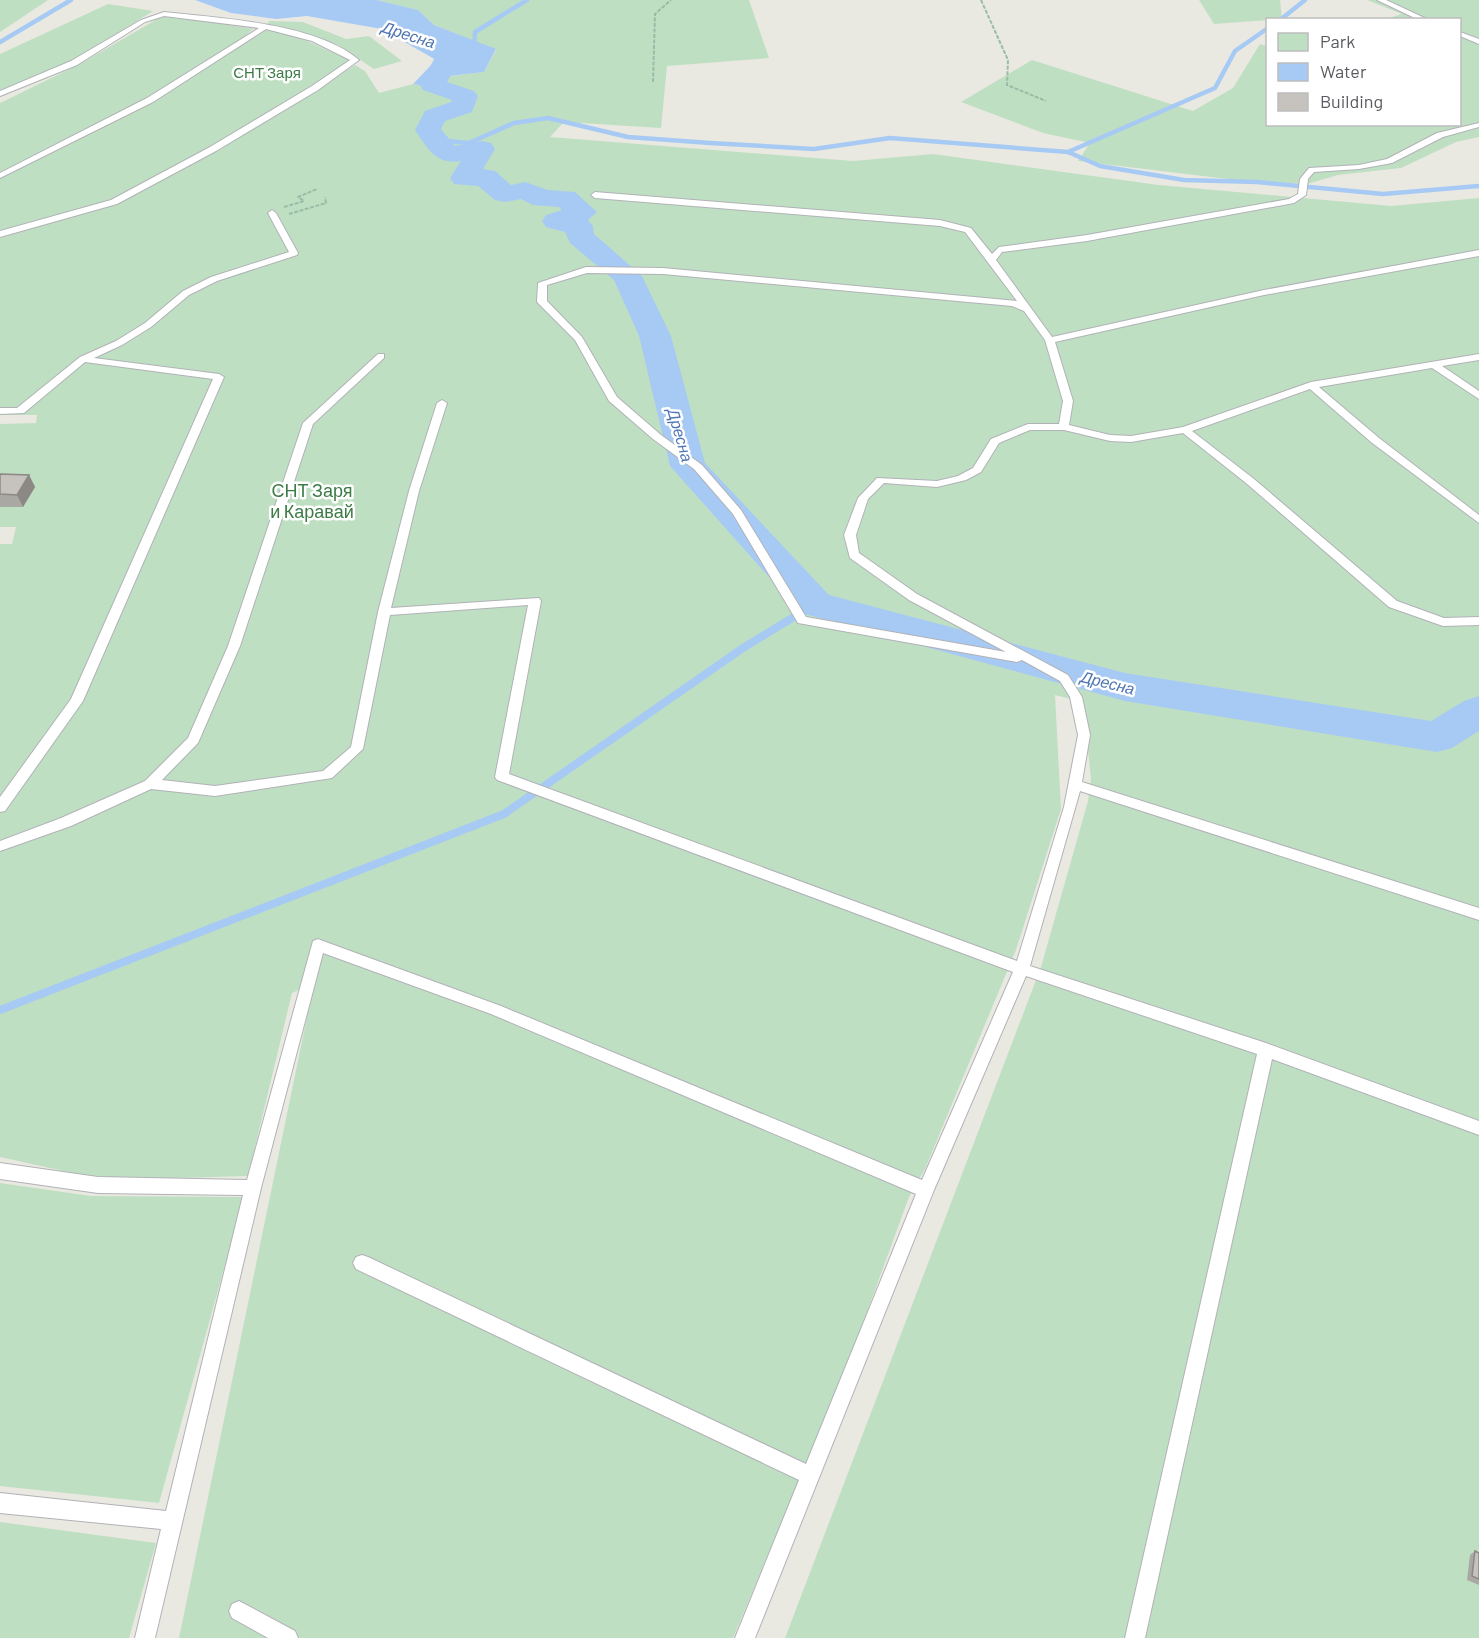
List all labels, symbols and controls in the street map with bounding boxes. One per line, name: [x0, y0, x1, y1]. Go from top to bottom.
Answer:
water label: Дресна: [378, 16, 438, 51]
legend: [1266, 18, 1461, 126]
text: Park: [1320, 30, 1355, 52]
text: Water: [1320, 60, 1367, 82]
park label: СНТ Заря: [233, 63, 301, 81]
text: Building: [1320, 90, 1383, 112]
water label: Дресна: [664, 404, 698, 464]
park label: СНТ Заря и Каравай: [270, 479, 354, 522]
water label: Дресна: [1077, 666, 1137, 698]

